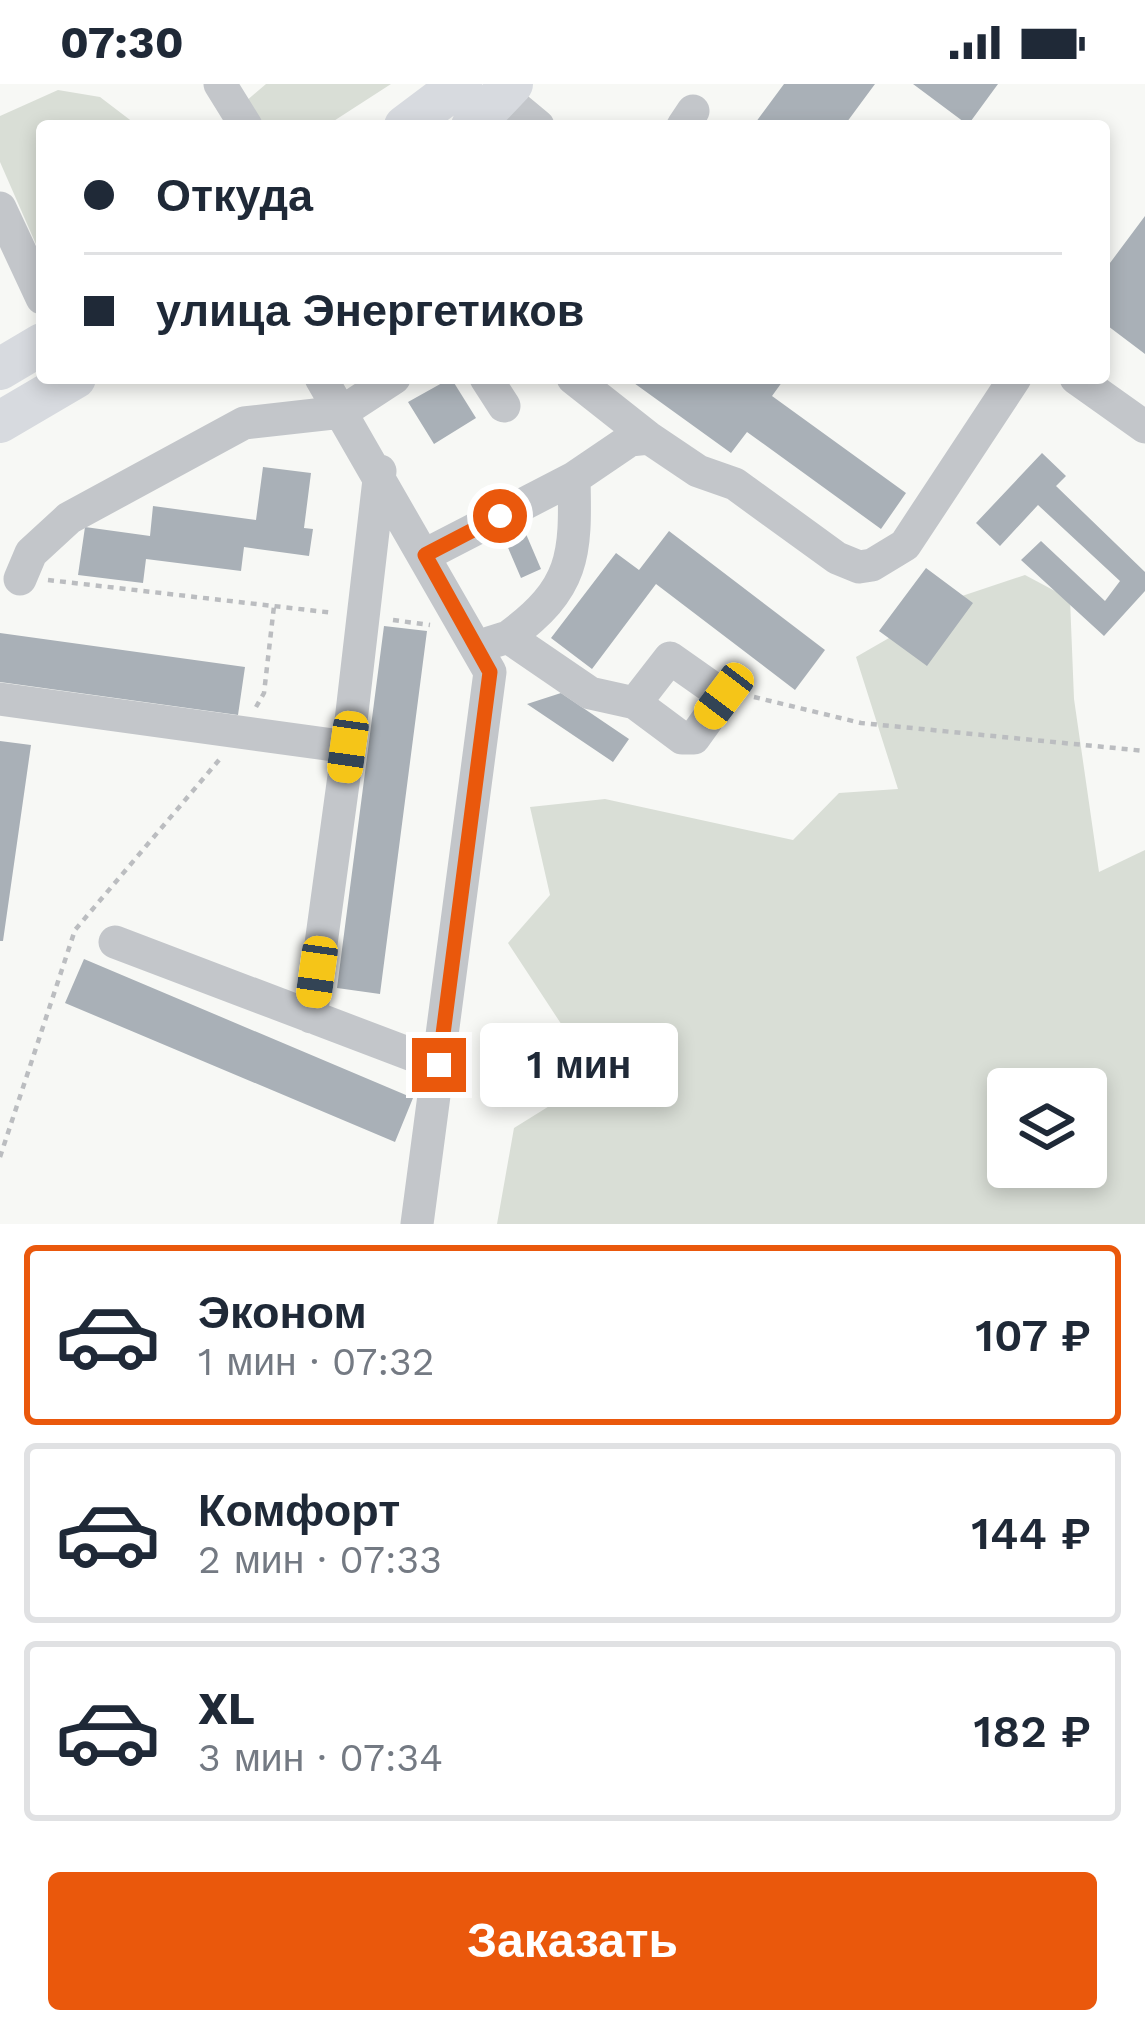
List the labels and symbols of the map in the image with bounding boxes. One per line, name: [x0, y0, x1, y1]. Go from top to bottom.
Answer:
route start: [473, 489, 527, 543]
car: [688, 656, 760, 736]
car: [325, 709, 371, 785]
car: [294, 934, 340, 1010]
callout: 1 мин: [481, 1023, 679, 1107]
route end: [412, 1038, 466, 1092]

